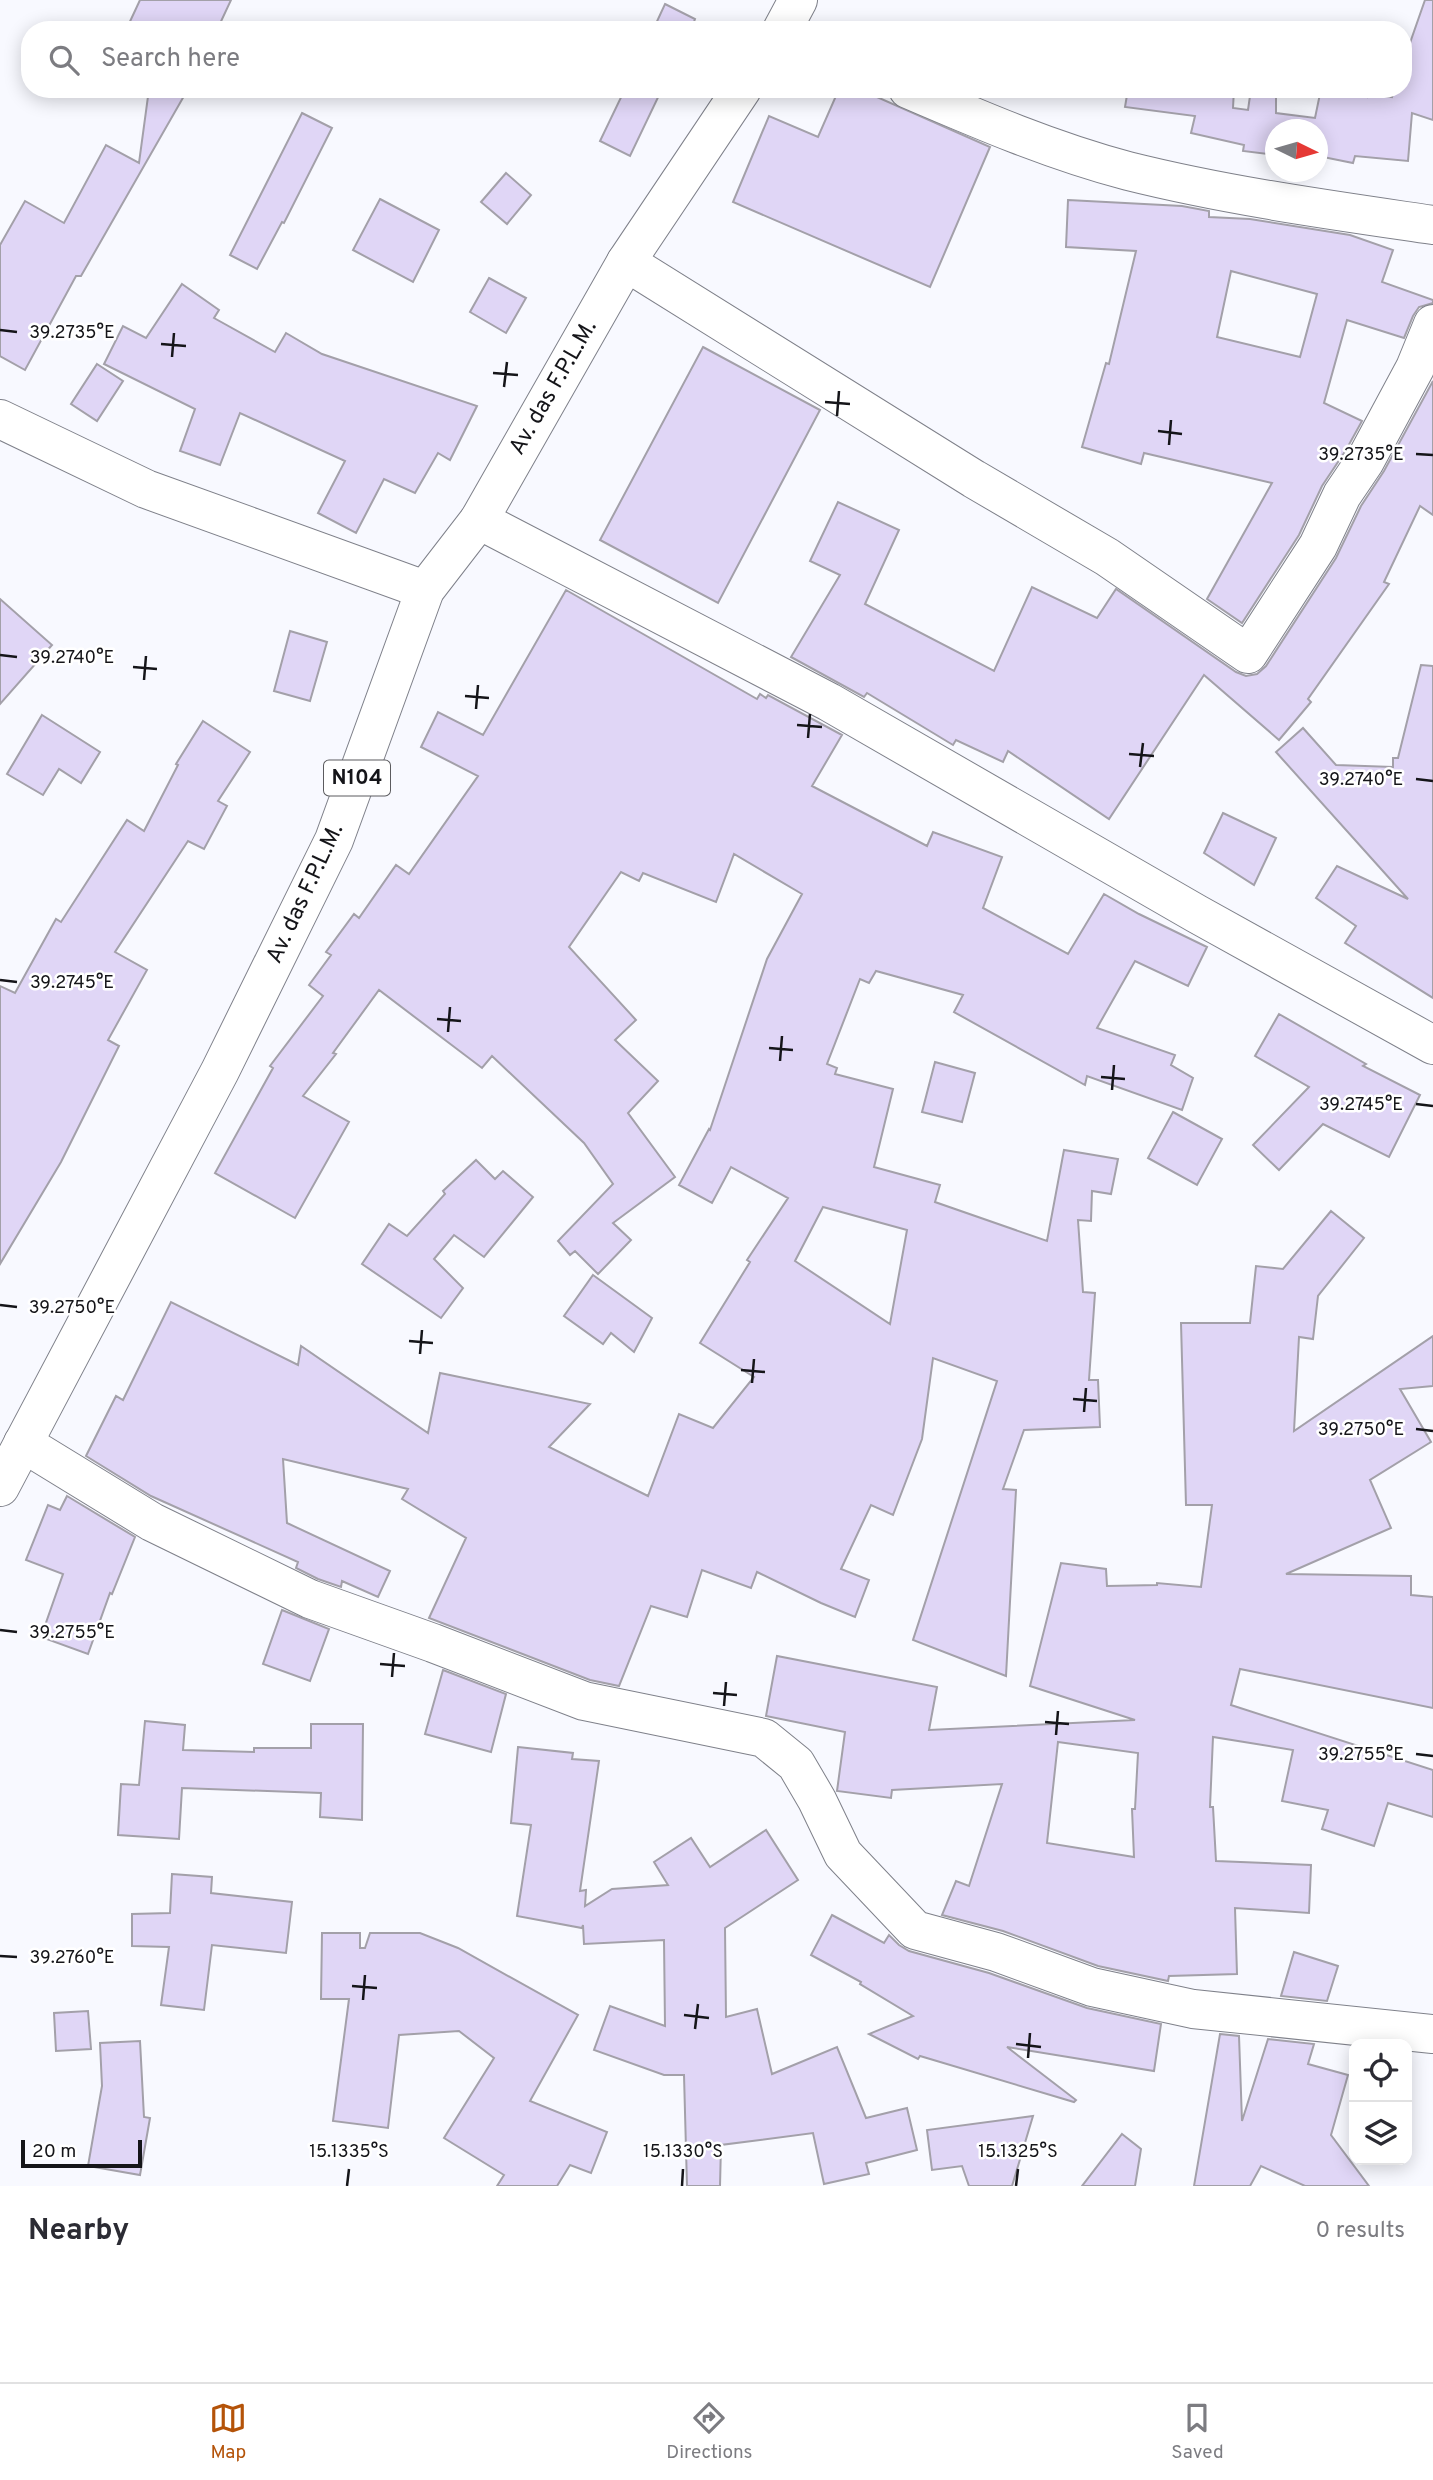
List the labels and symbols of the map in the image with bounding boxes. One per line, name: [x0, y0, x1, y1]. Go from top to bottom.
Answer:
north arrow: [1265, 119, 1328, 182]
street label: Av. das F.P.L.M.: [504, 315, 604, 461]
text: 39.2735°E: [29, 322, 115, 345]
text: 39.2735°E: [1318, 444, 1404, 467]
text: 39.2740°E: [30, 647, 114, 670]
road number: N104: [324, 760, 390, 796]
text: 39.2740°E: [1319, 769, 1403, 792]
street label: Av. das F.P.L.M.: [261, 819, 351, 969]
text: 39.2745°E: [30, 972, 114, 995]
text: 39.2745°E: [1319, 1094, 1403, 1117]
text: 39.2750°E: [29, 1297, 115, 1320]
text: 39.2750°E: [1318, 1419, 1404, 1442]
text: 39.2755°E: [29, 1622, 115, 1645]
text: 39.2755°E: [1318, 1744, 1404, 1767]
text: 39.2760°E: [29, 1947, 115, 1970]
scale bar: [21, 2137, 142, 2169]
text: 15.1335°S: [309, 2141, 389, 2164]
text: 15.1330°S: [643, 2141, 723, 2164]
text: 15.1325°S: [978, 2141, 1058, 2164]

